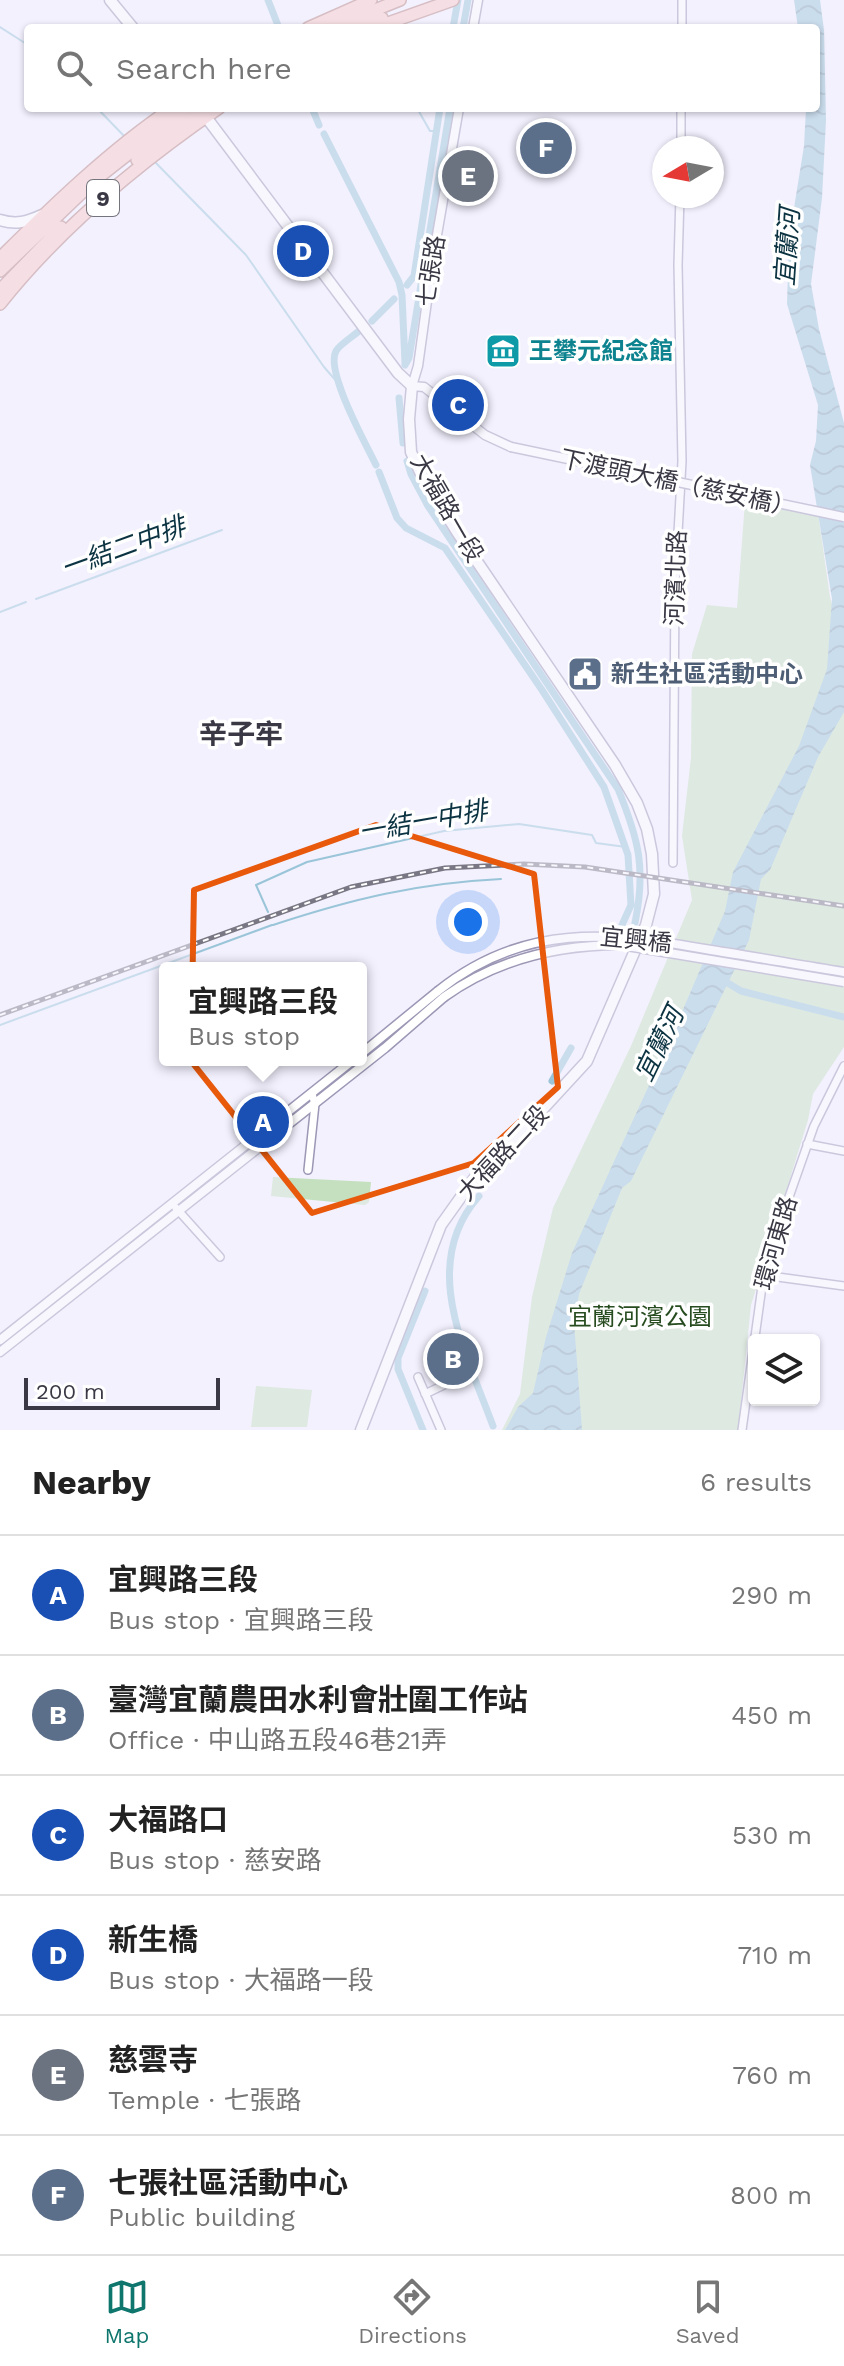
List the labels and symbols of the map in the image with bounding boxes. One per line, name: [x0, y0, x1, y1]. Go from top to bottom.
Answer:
pin: F: [520, 118, 572, 178]
north arrow: [652, 136, 724, 208]
pin: E: [442, 146, 494, 206]
road number: 9: [87, 180, 119, 216]
water label: 宜蘭河: [769, 202, 805, 287]
pin: D: [277, 221, 329, 281]
street label: 七張路: [412, 233, 450, 309]
museum icon: 王攀元紀念館: [484, 332, 522, 370]
place label: 王攀元紀念館: [529, 337, 673, 365]
pin: C: [432, 375, 484, 435]
street label: 下渡頭大橋（慈安橋）: [558, 444, 798, 522]
street label: 大福路一段: [405, 449, 489, 567]
water label: 一結二中排: [57, 510, 192, 583]
street label: 河濱北路: [660, 530, 692, 626]
public building icon: 新生社區活動中心: [566, 655, 604, 693]
place label: 新生社區活動中心: [611, 660, 803, 688]
district label: 辛子牢: [199, 718, 283, 751]
water label: 一結一中排: [356, 794, 493, 847]
your location: [448, 902, 488, 942]
street label: 宜興橋: [599, 922, 673, 958]
water label: 宜蘭河: [628, 998, 692, 1086]
pin: A: [237, 1092, 289, 1152]
street label: 大福路二段: [452, 1100, 554, 1206]
street label: 環河東路: [749, 1193, 803, 1293]
park label: 宜蘭河濱公園: [568, 1303, 712, 1331]
pin: B: [427, 1329, 479, 1389]
scale bar: [24, 1374, 220, 1410]

